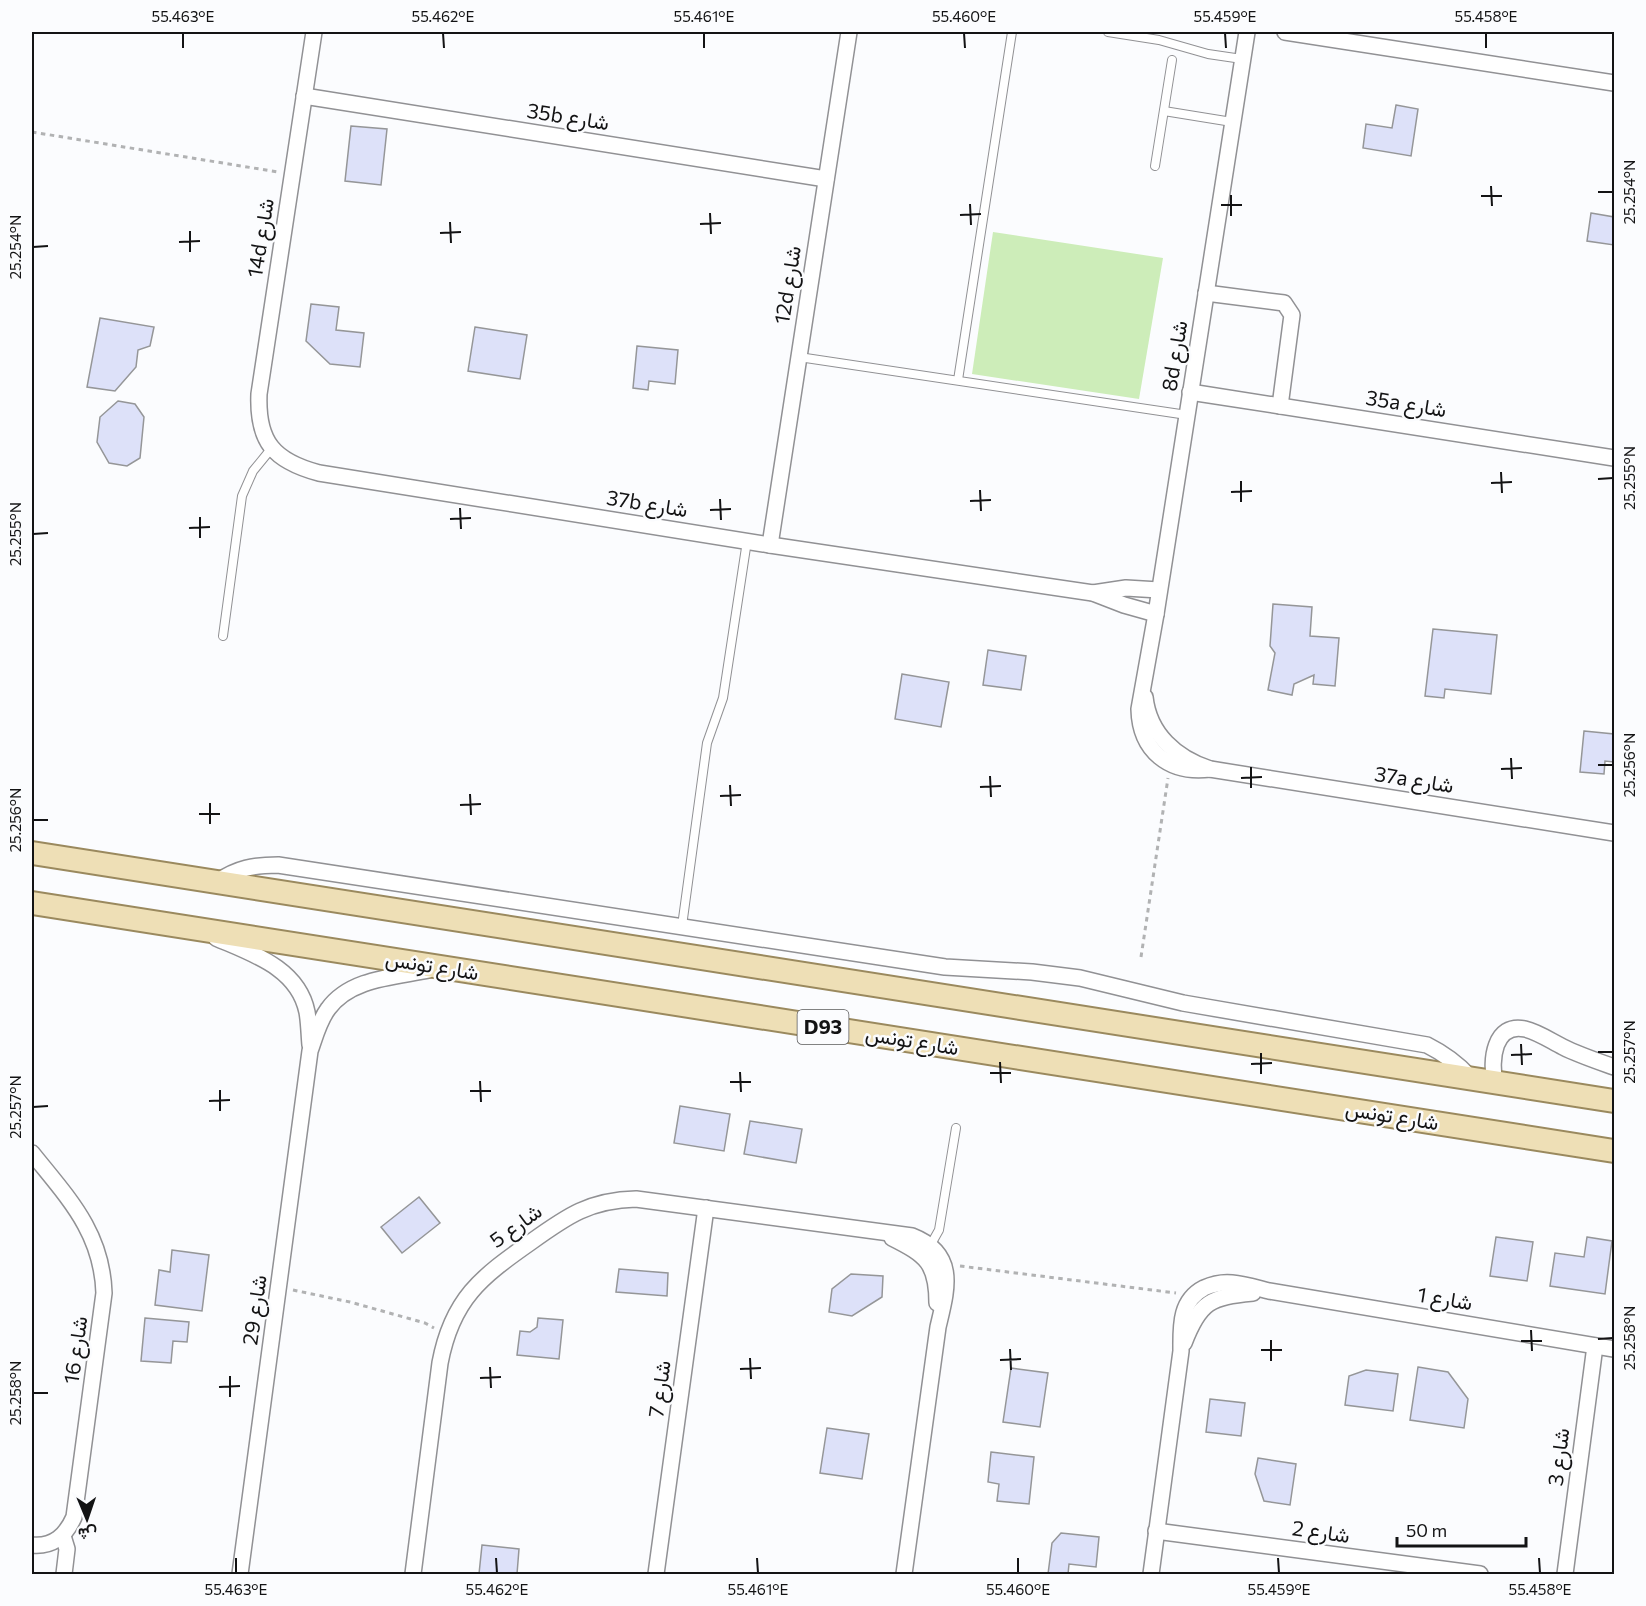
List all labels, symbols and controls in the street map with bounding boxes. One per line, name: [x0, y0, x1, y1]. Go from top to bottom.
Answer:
text: 55.463°E: [152, 7, 215, 25]
text: 55.462°E: [412, 7, 474, 25]
text: 55.461°E: [674, 7, 735, 25]
text: 55.460°E: [932, 7, 996, 25]
text: 55.459°E: [1194, 7, 1257, 25]
text: 55.458°E: [1455, 7, 1518, 25]
street label: 35b شارع: [525, 97, 611, 137]
text: 25.254°N: [1620, 160, 1638, 224]
street label: 14d شارع: [241, 196, 281, 280]
text: 25.254°N: [6, 215, 24, 279]
street label: 12d شارع: [768, 244, 808, 326]
street label: 8d شارع: [1156, 319, 1194, 393]
street label: 35a شارع: [1364, 384, 1448, 424]
text: 25.255°N: [1620, 446, 1638, 510]
street label: 37b شارع: [604, 484, 690, 524]
text: 25.255°N: [6, 502, 24, 566]
text: 25.256°N: [1620, 733, 1638, 797]
street label: 37a شارع: [1372, 760, 1456, 800]
text: 25.256°N: [6, 788, 24, 852]
street label: شارع تونس: [383, 945, 481, 987]
road number: D93: [798, 1010, 848, 1044]
street label: شارع تونس: [863, 1020, 961, 1062]
text: 25.257°N: [1620, 1020, 1638, 1084]
text: 25.257°N: [6, 1075, 24, 1139]
street label: شارع تونس: [1343, 1095, 1441, 1137]
street label: شارع 5: [484, 1198, 548, 1254]
street label: شارع 29: [236, 1273, 274, 1347]
street label: شارع 1: [1416, 1281, 1474, 1317]
text: 25.258°N: [1620, 1306, 1638, 1370]
street label: شارع 16: [57, 1314, 95, 1386]
street label: شارع 7: [642, 1359, 678, 1419]
text: 25.258°N: [6, 1361, 24, 1425]
street label: شارع 3: [1542, 1426, 1576, 1488]
north arrow: [57, 1489, 117, 1549]
scale bar: [1397, 1510, 1526, 1548]
street label: شارع 2: [1290, 1514, 1352, 1550]
text: 50 m: [1406, 1519, 1447, 1541]
text: ش: [78, 1524, 97, 1544]
text: 55.463°E: [205, 1580, 268, 1598]
text: 55.462°E: [466, 1580, 528, 1598]
text: 55.461°E: [728, 1580, 789, 1598]
text: 55.460°E: [986, 1580, 1050, 1598]
text: 55.459°E: [1248, 1580, 1311, 1598]
text: 55.458°E: [1509, 1580, 1572, 1598]

